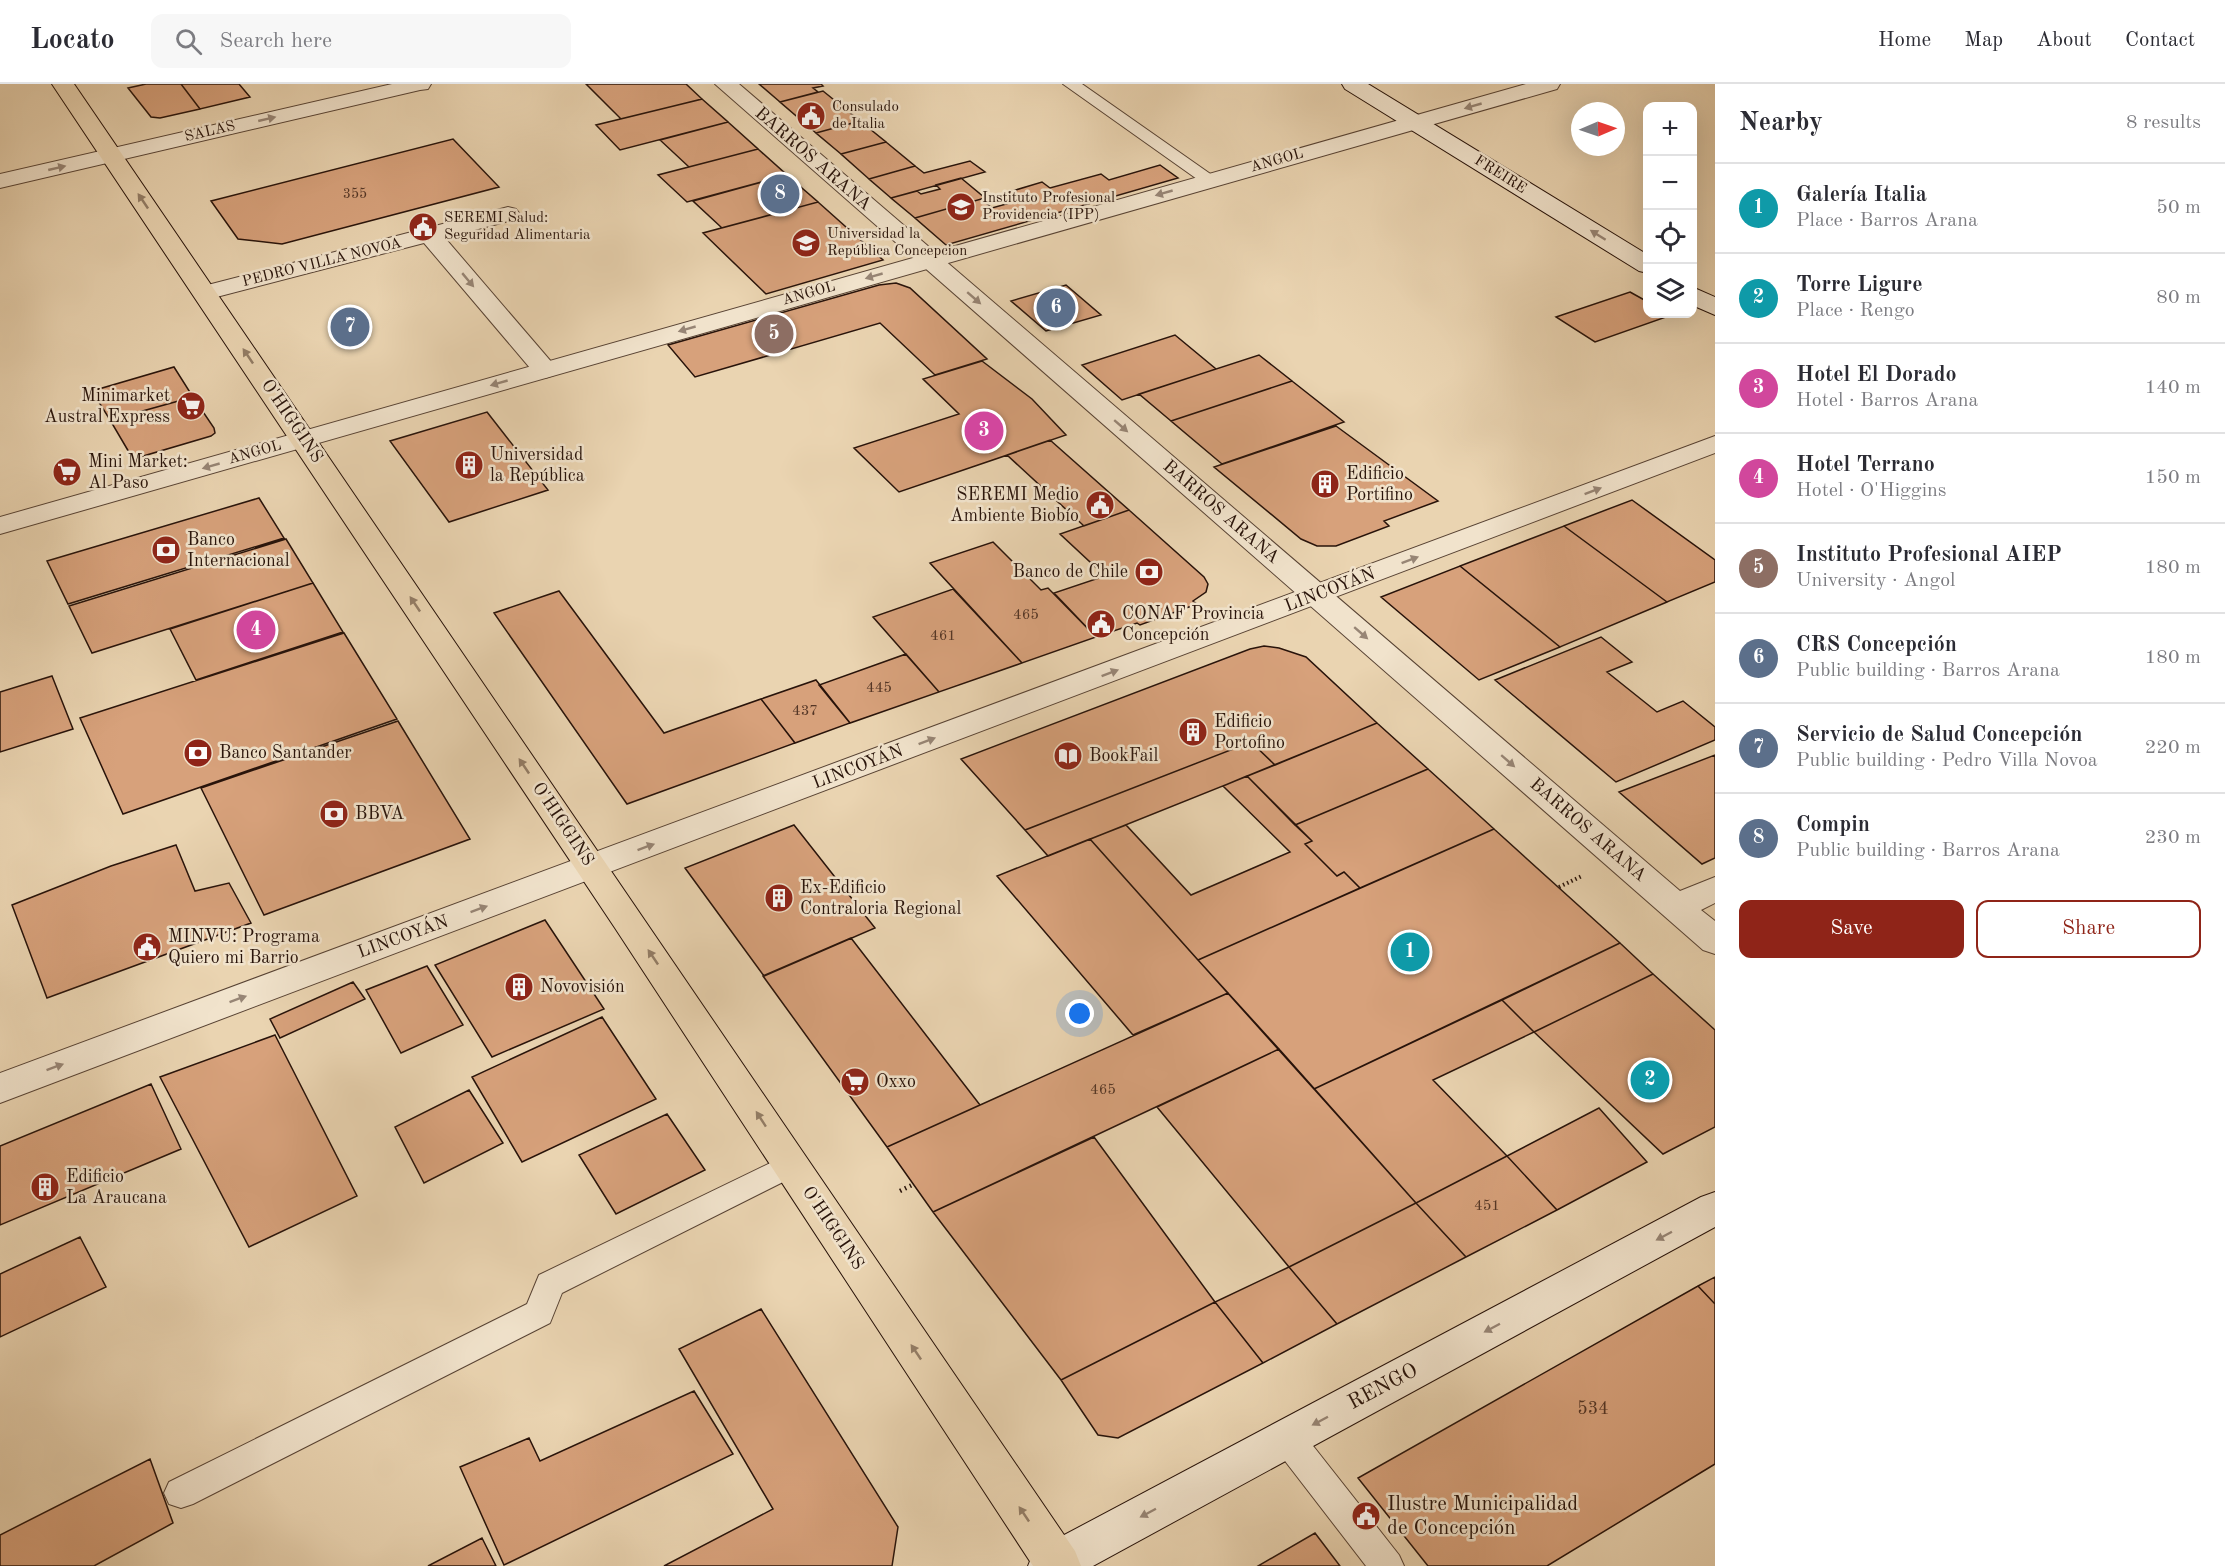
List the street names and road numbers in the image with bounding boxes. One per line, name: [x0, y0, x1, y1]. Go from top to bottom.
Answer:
street label: BARROS ARANA: [751, 104, 875, 214]
street label: SALAS: [183, 119, 237, 145]
street label: ANGOL: [1249, 146, 1305, 176]
street label: FREIRE: [1471, 153, 1529, 197]
street label: PEDRO VILLA NOVOA: [241, 236, 404, 290]
street label: ANGOL: [781, 279, 837, 309]
street label: O'HIGGINS: [258, 376, 326, 466]
street label: ANGOL: [227, 438, 283, 468]
street label: BARROS ARANA: [1159, 457, 1283, 567]
street label: LINCOYÁN: [1281, 561, 1378, 615]
street label: LINCOYÁN: [809, 738, 906, 792]
street label: BARROS ARANA: [1526, 775, 1650, 885]
street label: O'HIGGINS: [529, 779, 597, 869]
street label: LINCOYÁN: [354, 908, 451, 962]
street label: O'HIGGINS: [799, 1183, 867, 1273]
street label: RENGO: [1345, 1360, 1421, 1414]

